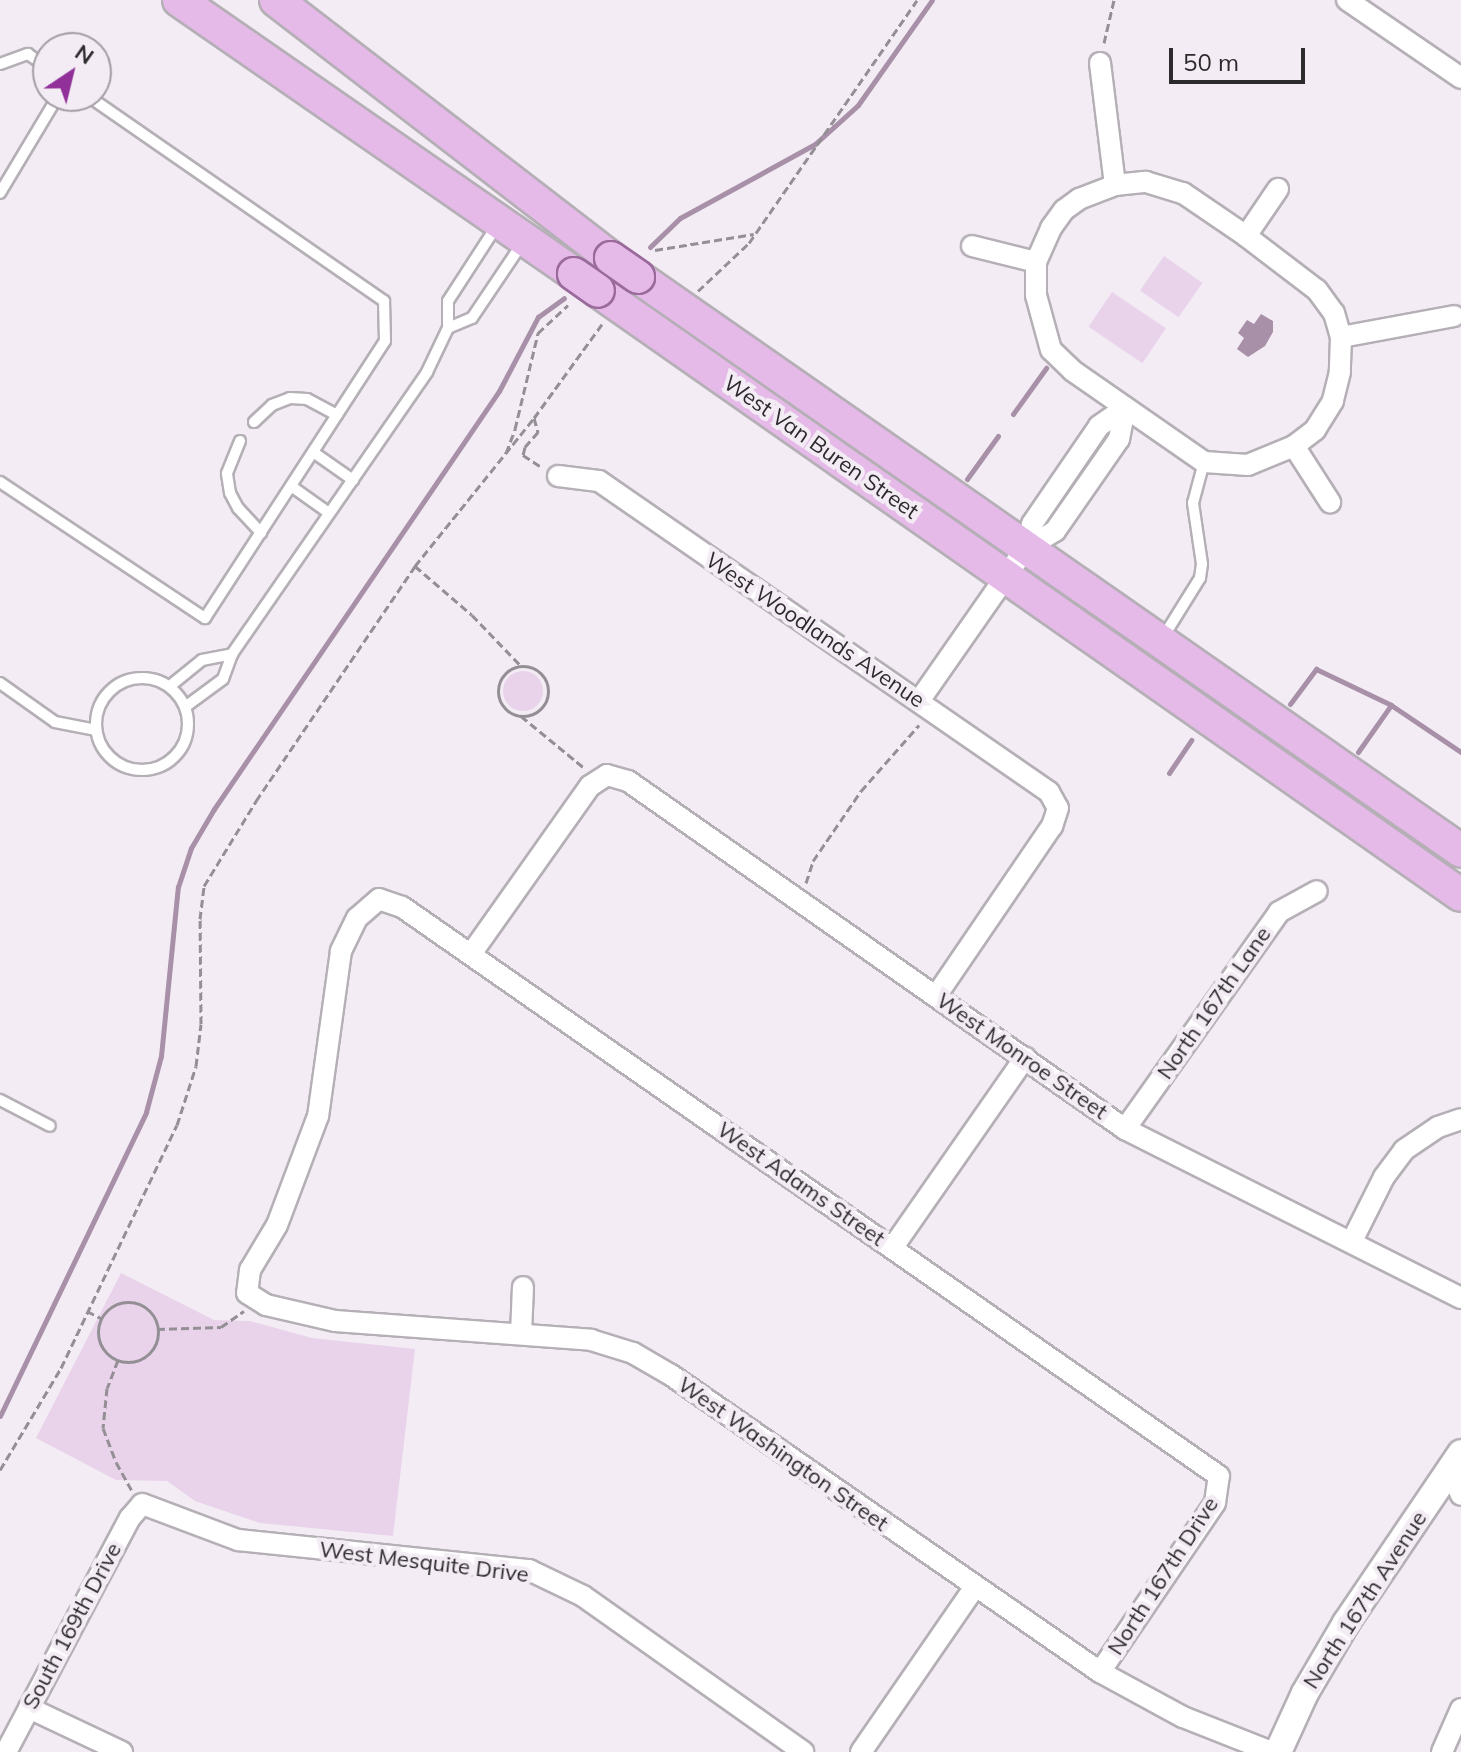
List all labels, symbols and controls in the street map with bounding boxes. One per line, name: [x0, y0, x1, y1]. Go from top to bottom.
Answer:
north arrow: [32, 32, 112, 112]
scale bar: [1173, 32, 1309, 82]
text: N: [70, 38, 99, 70]
text: 50 m: [1183, 47, 1239, 77]
street label: West Van Buren Street: [718, 370, 924, 524]
street label: West Woodlands Avenue: [700, 547, 930, 713]
street label: North 167th Lane: [1152, 922, 1276, 1084]
street label: West Monroe Street: [931, 987, 1113, 1125]
street label: West Adams Street: [712, 1116, 890, 1252]
street label: West Washington Street: [673, 1371, 893, 1537]
street label: North 167th Drive: [1102, 1492, 1224, 1660]
street label: North 167th Avenue: [1298, 1506, 1432, 1694]
street label: West Mesquite Drive: [318, 1536, 530, 1588]
street label: South 169th Drive: [17, 1538, 127, 1714]

